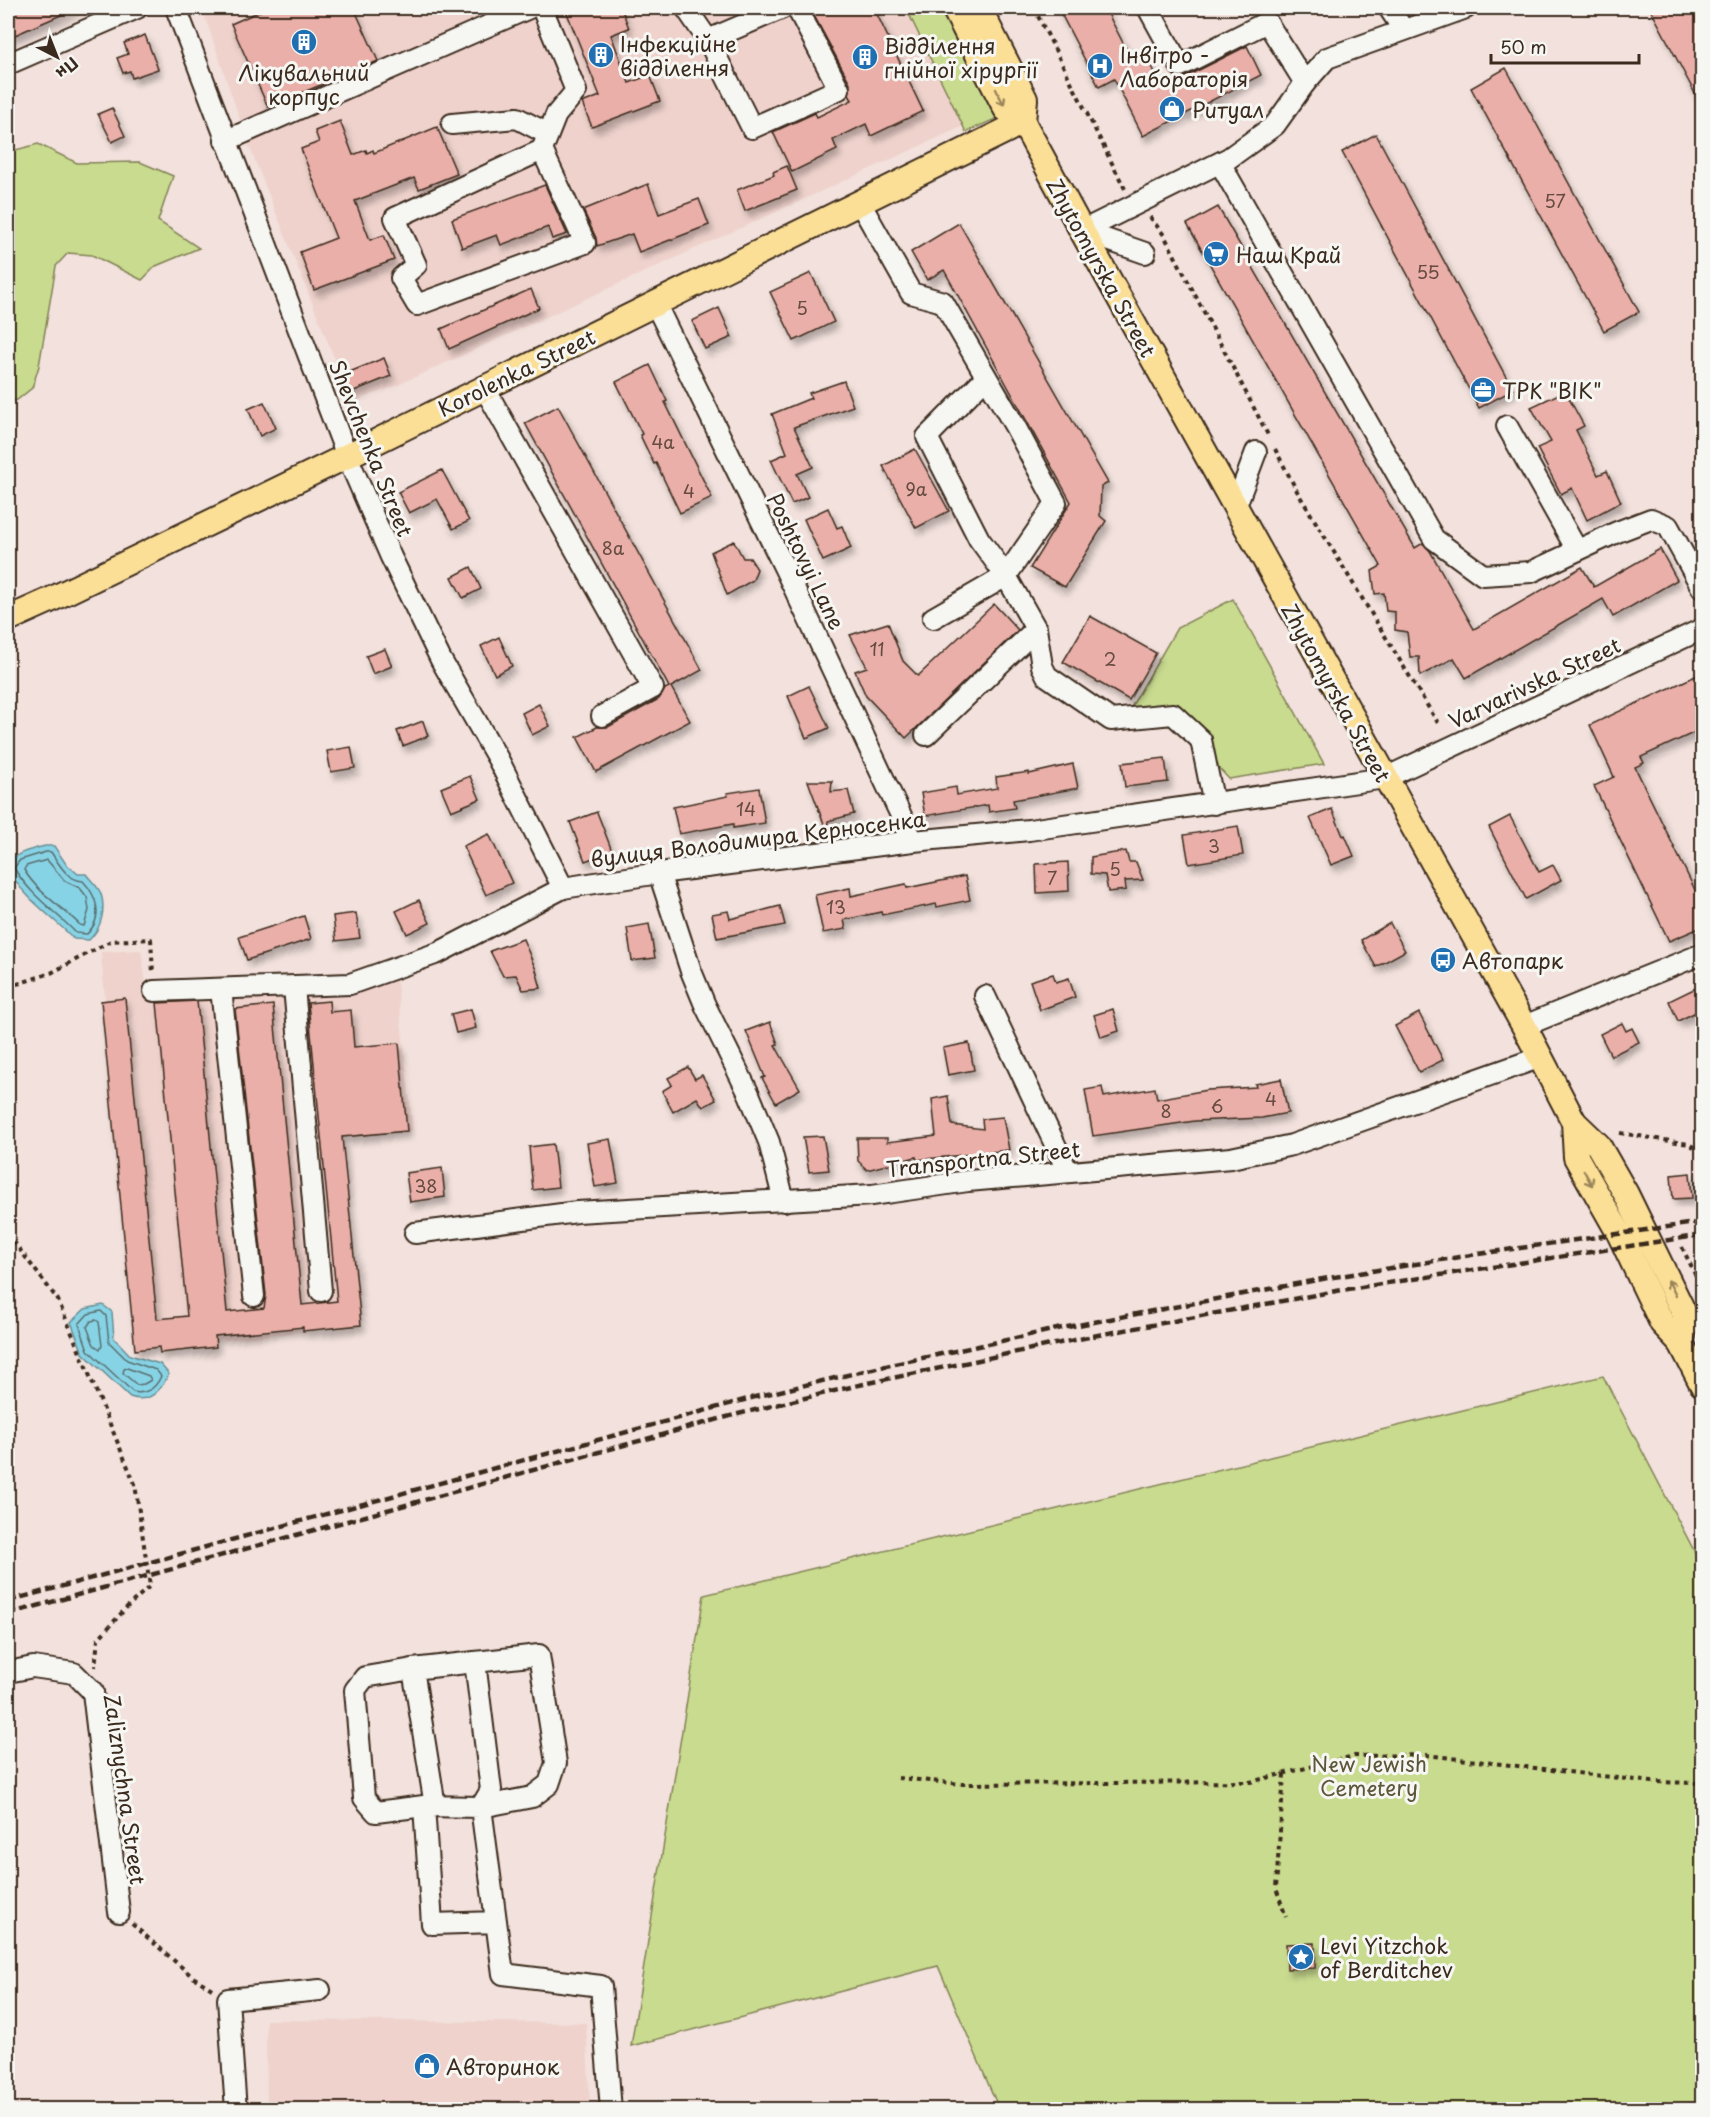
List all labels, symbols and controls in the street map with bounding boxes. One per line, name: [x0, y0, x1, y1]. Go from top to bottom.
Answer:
north arrow: [27, 27, 87, 87]
building icon: Лікувальний корпус: [289, 27, 319, 57]
place label: Інфекційне відділення: [620, 27, 737, 83]
scale bar: [1491, 27, 1640, 65]
place label: Відділення гнійної хірургії: [884, 29, 1039, 85]
text: 50 m: [1500, 33, 1547, 60]
place label: Інвітро - Лабораторія: [1120, 38, 1248, 94]
building icon: Інфекційне відділення: [586, 40, 616, 70]
building icon: Відділення гнійної хірургії: [850, 42, 880, 72]
hospital icon: Інвітро - Лабораторія: [1085, 51, 1115, 81]
text: Пн: [51, 52, 84, 86]
place label: Лікувальний корпус: [238, 56, 370, 112]
one-way arrow: [994, 88, 1006, 105]
place label: Ритуал: [1192, 93, 1264, 125]
shop icon: Ритуал: [1157, 94, 1187, 124]
street label: Zhytomyrska Street: [1039, 171, 1165, 363]
house number: 57: [1544, 187, 1566, 214]
place label: Наш Край: [1236, 238, 1341, 270]
supermarket icon: Наш Край: [1201, 239, 1231, 269]
house number: 55: [1416, 258, 1440, 285]
house number: 5: [796, 294, 808, 321]
street label: Korolenka Street: [432, 320, 600, 424]
street label: Shevchenka Street: [322, 355, 422, 541]
place label: ТРК "ВІК": [1502, 374, 1602, 406]
office icon: ТРК "ВІК": [1468, 375, 1498, 405]
house number: 4а: [651, 428, 675, 455]
house number: 9а: [905, 475, 928, 502]
house number: 4: [683, 477, 695, 504]
street label: Poshtovyi Lane: [760, 487, 854, 635]
house number: 8а: [602, 534, 625, 561]
street label: Zhytomyrska Street: [1274, 596, 1400, 788]
street label: Varvarivska Street: [1443, 628, 1625, 736]
house number: 11: [869, 635, 885, 662]
house number: 2: [1104, 645, 1116, 672]
house number: 14: [736, 795, 756, 822]
street label: вулиця Володимира Керносенка: [589, 802, 927, 874]
house number: 3: [1208, 832, 1220, 859]
house number: 5: [1109, 855, 1121, 882]
house number: 7: [1047, 864, 1057, 891]
house number: 13: [826, 893, 846, 920]
place label: Автопарк: [1462, 944, 1564, 976]
bus stop icon: Автопарк: [1428, 945, 1458, 975]
house number: 4: [1265, 1085, 1277, 1112]
house number: 6: [1211, 1092, 1223, 1119]
house number: 8: [1160, 1097, 1172, 1124]
street label: Transportna Street: [884, 1132, 1082, 1184]
one-way arrow: [1582, 1169, 1594, 1186]
house number: 38: [414, 1172, 438, 1199]
one-way arrow: [1665, 1280, 1677, 1298]
street label: Zaliznychna Street: [97, 1692, 155, 1886]
park label: New Jewish Cemetery: [1311, 1747, 1427, 1803]
place label: Levi Yitzchok of Berditchev: [1320, 1929, 1453, 1985]
place icon: Levi Yitzchok of Berditchev: [1286, 1942, 1316, 1972]
place label: Авторинок: [446, 2050, 560, 2082]
shop icon: Авторинок: [412, 2051, 442, 2081]

